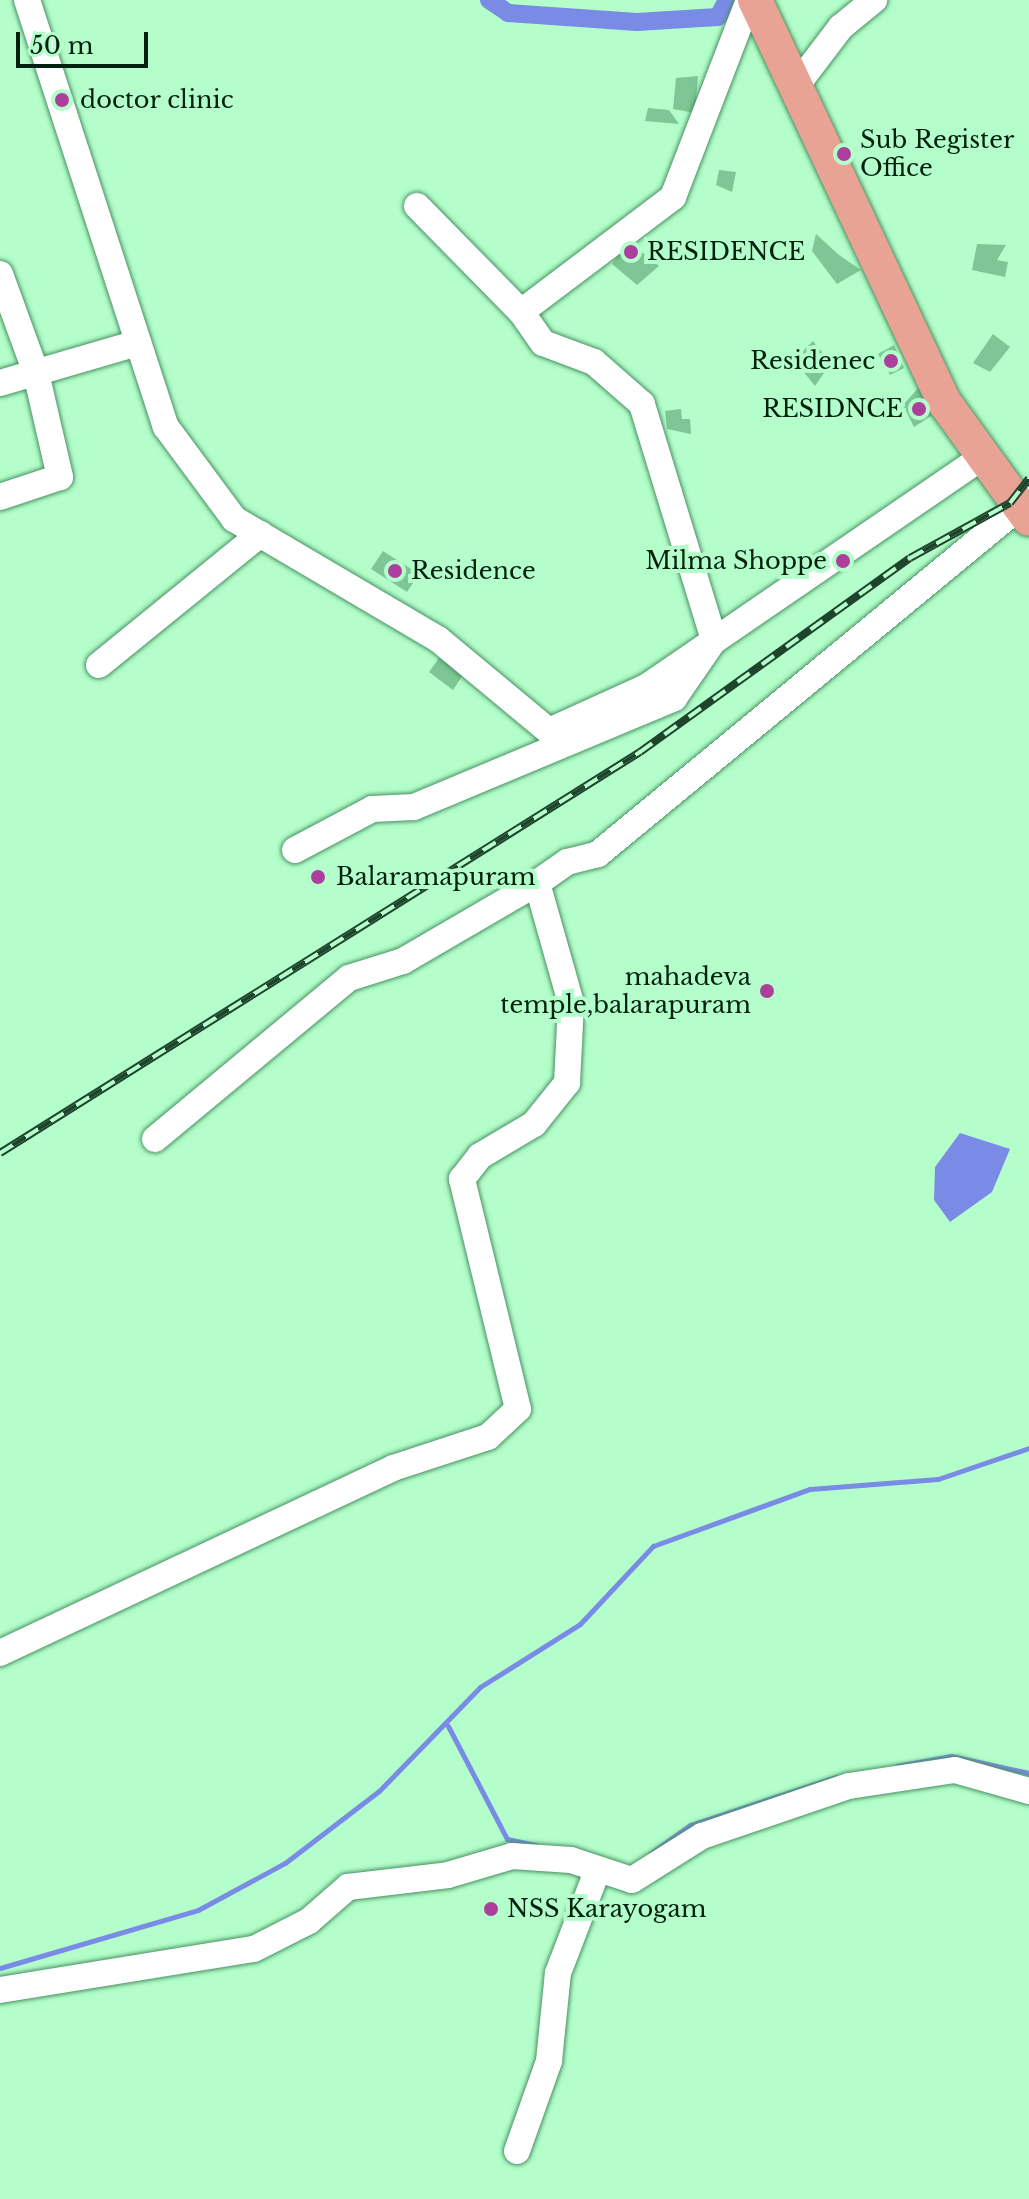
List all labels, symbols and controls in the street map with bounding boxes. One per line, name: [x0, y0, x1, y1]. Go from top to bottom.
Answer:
scale bar: [20, 16, 152, 66]
text: 50 m: [30, 31, 93, 60]
place label: doctor clinic: [80, 86, 234, 114]
marker: doctor clinic: [51, 89, 73, 111]
place label: Sub Register Office: [860, 126, 1014, 182]
marker: Sub Register Office: [835, 145, 853, 163]
place label: RESIDENCE: [647, 238, 805, 266]
marker: RESIDENCE: [622, 243, 640, 261]
place label: Residenec: [750, 347, 875, 375]
marker: Residenec: [882, 352, 900, 370]
place label: RESIDNCE: [762, 395, 903, 423]
marker: RESIDNCE: [910, 400, 928, 418]
place label: Milma Shoppe: [645, 547, 827, 575]
marker: Milma Shoppe: [834, 552, 852, 570]
place label: Residence: [411, 557, 536, 585]
marker: Residence: [386, 562, 404, 580]
place label: Balaramapuram: [336, 863, 535, 891]
marker: Balaramapuram: [307, 866, 329, 888]
place label: mahadeva temple,balarapuram: [500, 963, 751, 1019]
marker: mahadeva temple,balarapuram: [758, 982, 776, 1000]
place label: NSS Karayogam: [507, 1895, 707, 1923]
marker: NSS Karayogam: [482, 1900, 500, 1918]

